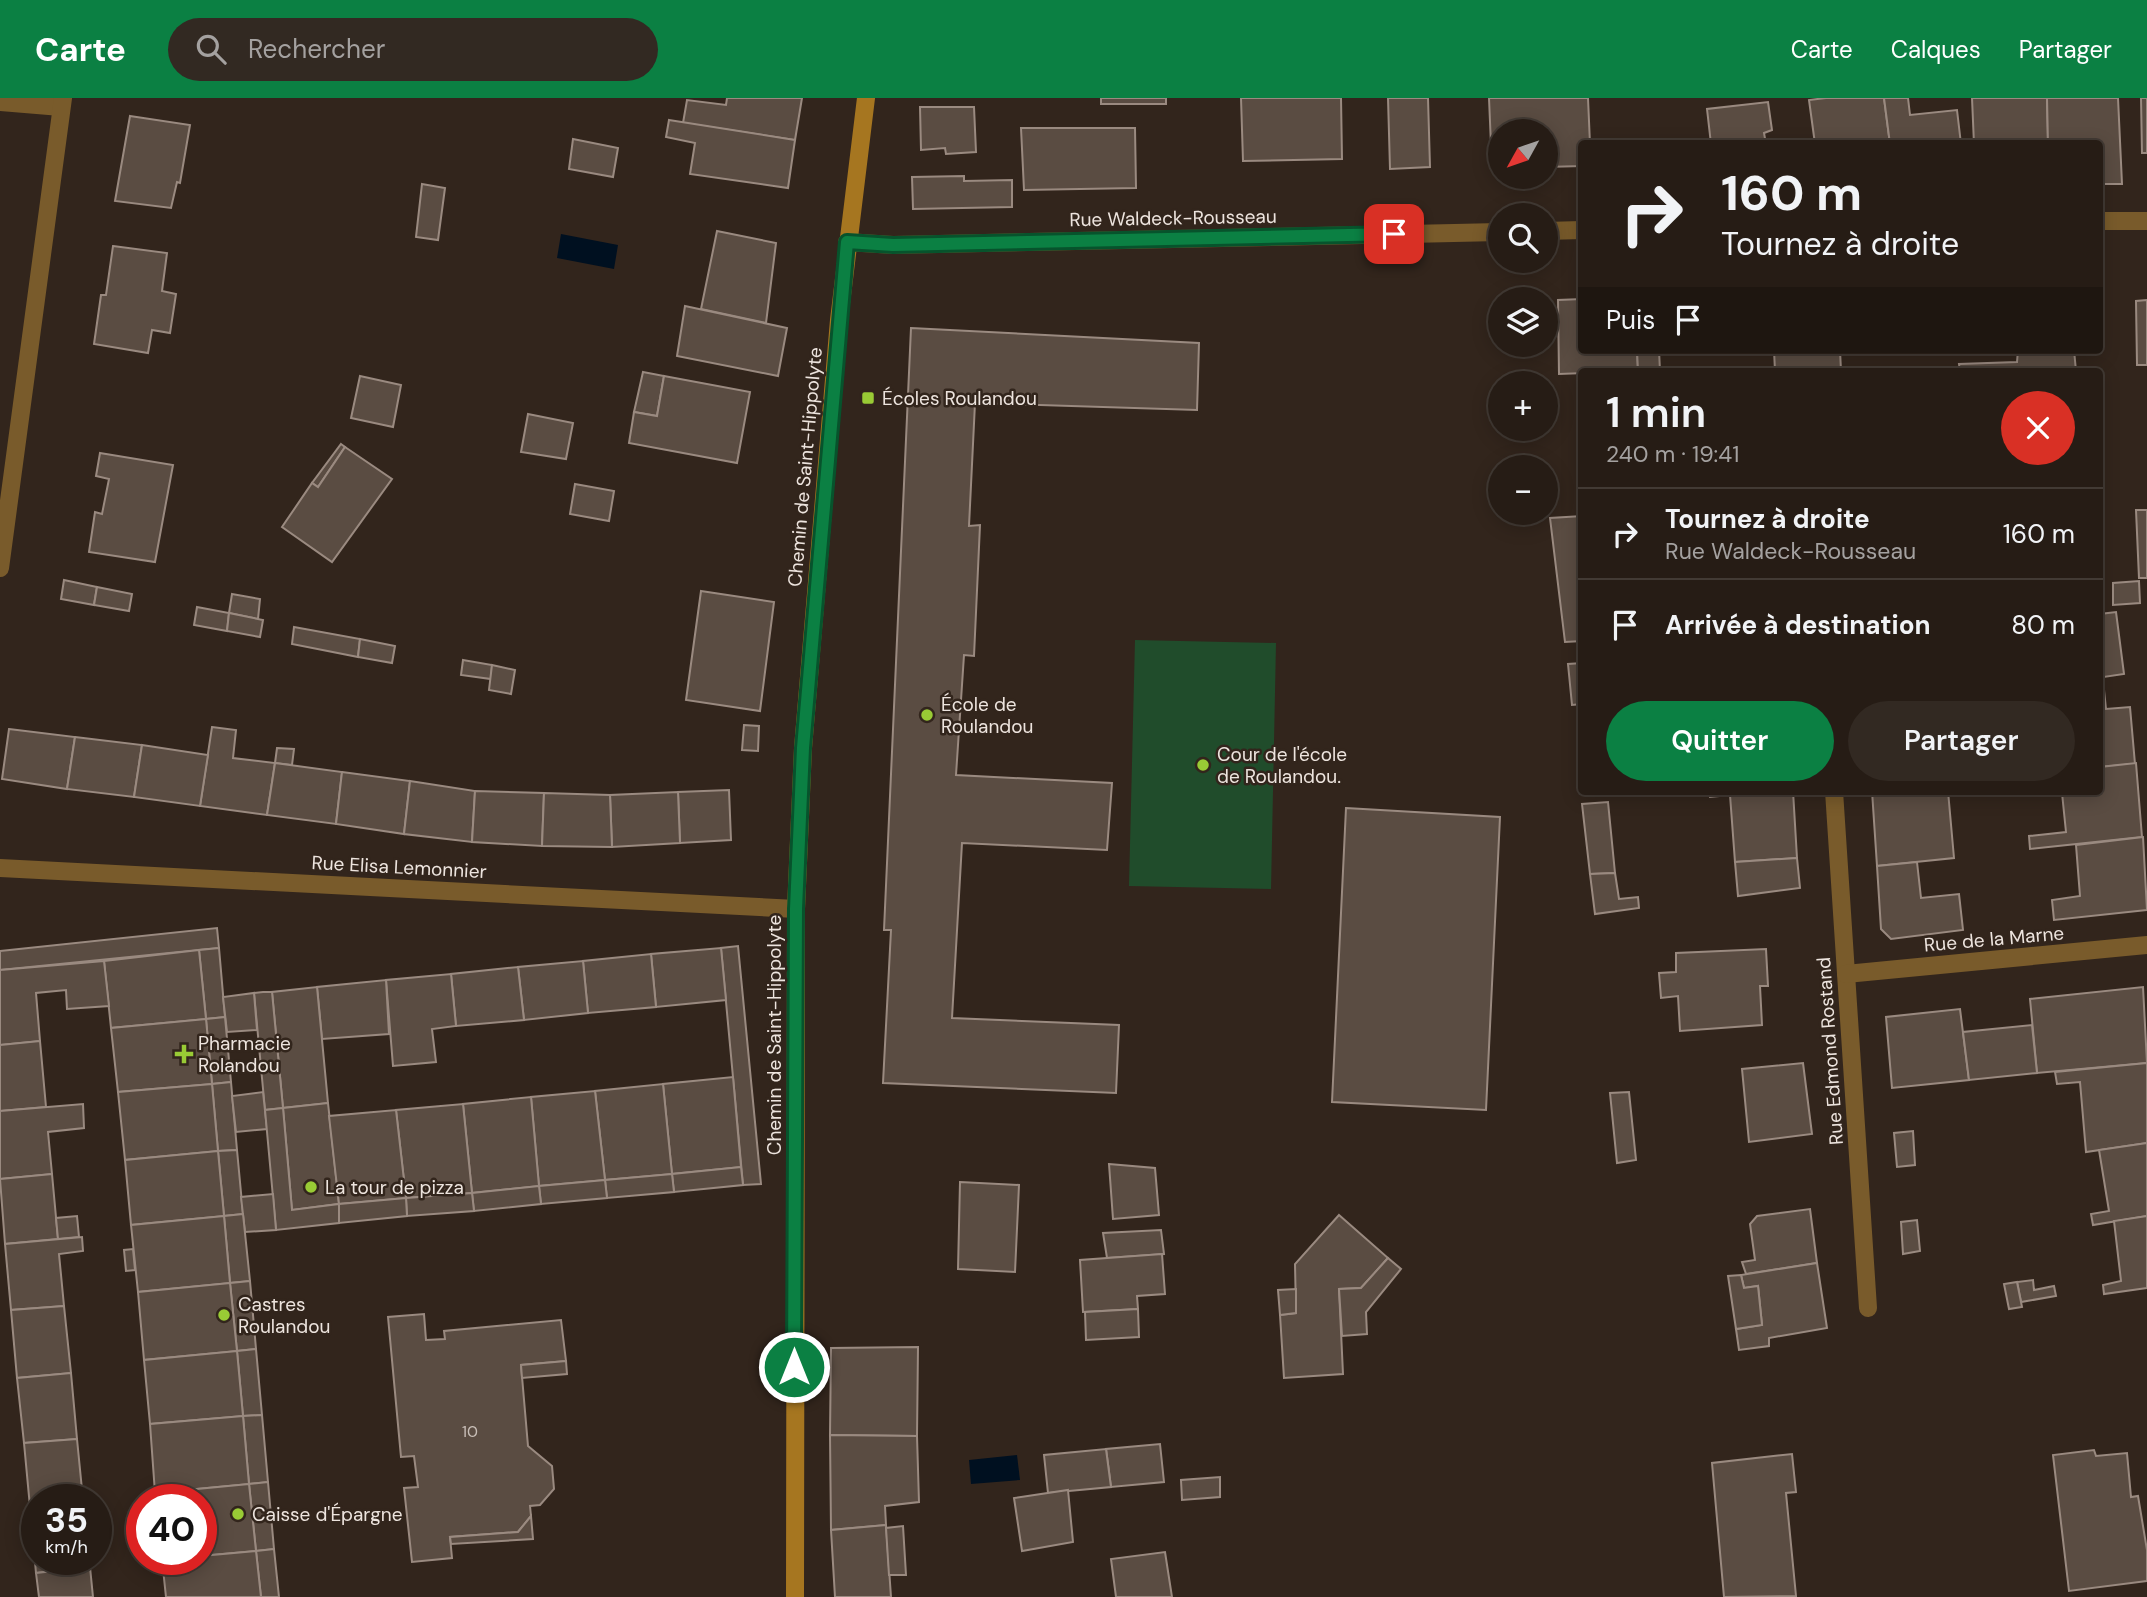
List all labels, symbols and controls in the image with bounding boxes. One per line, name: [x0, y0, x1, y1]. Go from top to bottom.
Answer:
search box: [168, 18, 658, 81]
text: Carte: [35, 28, 126, 71]
icon: search: [192, 30, 230, 68]
text: Rechercher: [248, 32, 385, 66]
text: Carte: [1791, 34, 1853, 65]
text: Calques: [1891, 34, 1981, 65]
text: Partager: [2019, 34, 2112, 65]
north arrow: [1488, 119, 1558, 189]
map controls: [1488, 119, 1558, 525]
text: 160 m: [1721, 161, 1862, 225]
icon: right: [1606, 168, 1697, 259]
button: search: [1488, 203, 1558, 273]
street label: Rue Waldeck-Rousseau: [1069, 204, 1277, 232]
pin: [1364, 204, 1424, 264]
icon: arrive: [1375, 215, 1413, 253]
text: Tournez à droite: [1721, 223, 1959, 265]
button: layers: [1488, 287, 1558, 357]
icon: arrive: [1669, 301, 1707, 339]
text: Puis: [1606, 303, 1655, 337]
street label: Chemin de Saint-Hippolyte: [782, 346, 828, 588]
button: +: [1488, 371, 1558, 441]
text: 1 min: [1606, 385, 1706, 440]
place label: Écoles Roulandou: [882, 386, 1037, 411]
marker: Écoles Roulandou: [860, 390, 876, 406]
button: close: [2001, 391, 2075, 465]
text: 240 m · 19:41: [1606, 439, 1739, 469]
button: −: [1488, 455, 1558, 525]
text: Tournez à droite: [1665, 502, 1870, 536]
icon: right: [1606, 515, 1644, 553]
text: 160 m: [2003, 517, 2075, 551]
text: Rue Waldeck-Rousseau: [1665, 536, 1916, 566]
icon: arrive: [1606, 606, 1644, 644]
text: Arrivée à destination: [1665, 608, 1931, 642]
text: 80 m: [2011, 608, 2075, 642]
place label: École de Roulandou: [941, 692, 1033, 739]
button: Quitter: [1606, 701, 1834, 781]
button: Partager: [1848, 701, 2075, 781]
marker: École de Roulandou: [919, 707, 935, 723]
place label: Cour de l'école de Roulandou.: [1217, 742, 1347, 789]
marker: Cour de l'école de Roulandou.: [1195, 757, 1211, 773]
street label: Rue Elisa Lemonnier: [311, 850, 487, 884]
street label: Chemin de Saint-Hippolyte: [762, 915, 787, 1155]
street label: Rue de la Marne: [1923, 920, 2065, 958]
street label: Rue Edmond Rostand: [1811, 956, 1849, 1146]
place label: Pharmacie Rolandou: [198, 1031, 291, 1078]
marker: Pharmacie Rolandou: [176, 1046, 192, 1062]
place label: La tour de pizza: [325, 1175, 464, 1200]
marker: La tour de pizza: [303, 1179, 319, 1195]
place label: Castres Roulandou: [238, 1292, 330, 1339]
marker: Castres Roulandou: [216, 1307, 232, 1323]
position arrow: [757, 1330, 831, 1404]
house number: 10: [462, 1421, 478, 1442]
speed limit sign: 40: [126, 1484, 217, 1575]
text: 35: [45, 1497, 88, 1543]
place label: Caisse d'Épargne: [252, 1502, 402, 1527]
marker: Caisse d'Épargne: [230, 1506, 246, 1522]
text: km/h: [45, 1535, 88, 1559]

